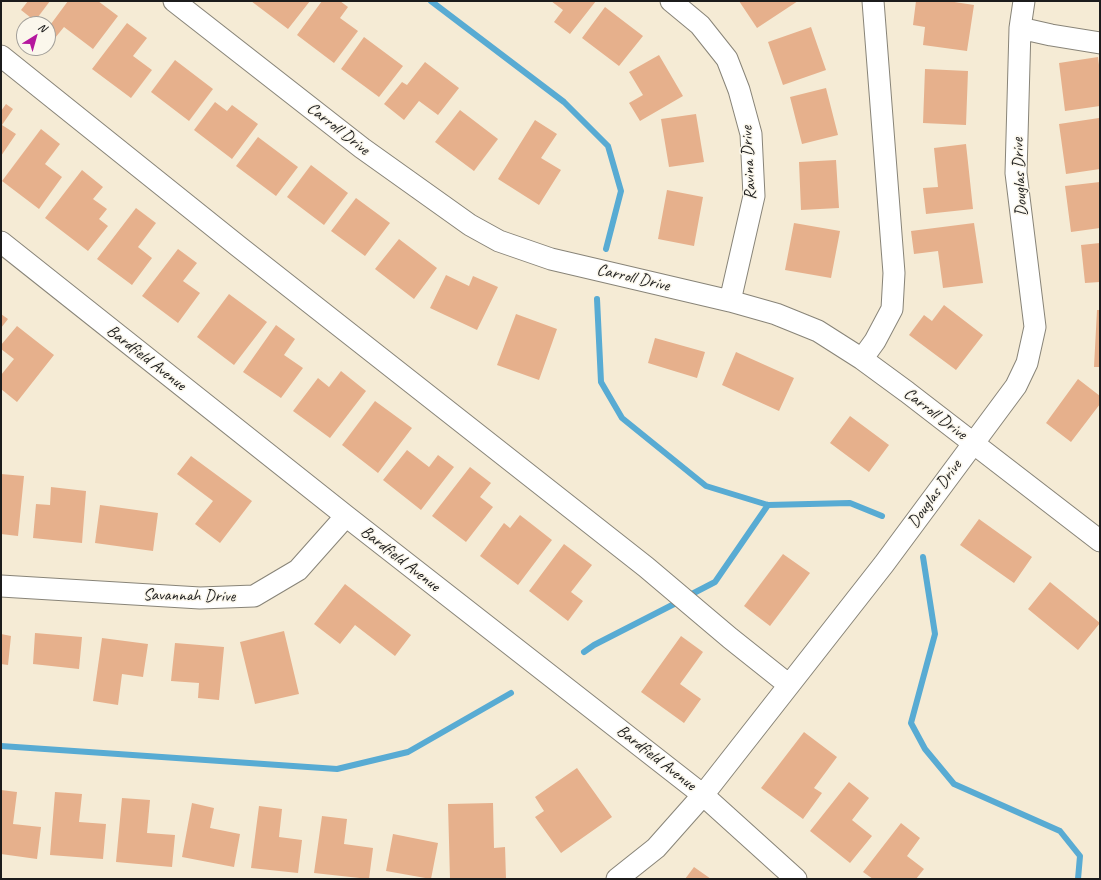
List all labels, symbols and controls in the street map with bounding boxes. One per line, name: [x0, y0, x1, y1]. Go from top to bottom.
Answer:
north arrow: [16, 16, 56, 56]
text: N: [36, 20, 50, 35]
street label: Carroll Drive: [303, 98, 373, 160]
street label: Ravina Drive: [737, 125, 761, 201]
street label: Douglas Drive: [1008, 137, 1032, 217]
street label: Carroll Drive: [595, 260, 671, 296]
street label: Bardfield Avenue: [102, 321, 190, 395]
street label: Carroll Drive: [899, 384, 971, 444]
street label: Douglas Drive: [904, 456, 966, 532]
street label: Bardfield Avenue: [356, 522, 444, 596]
street label: Savannah Drive: [143, 585, 235, 607]
street label: Bardfield Avenue: [612, 721, 700, 795]

